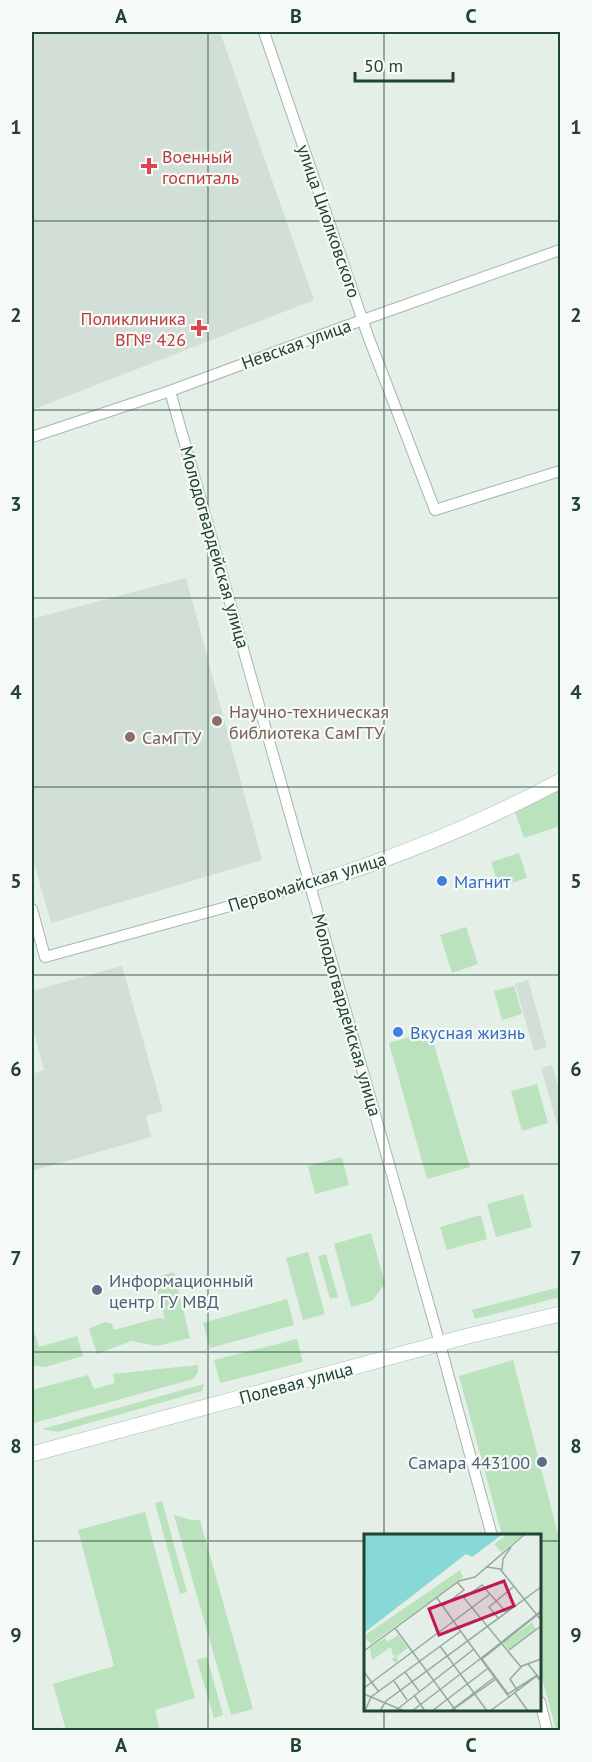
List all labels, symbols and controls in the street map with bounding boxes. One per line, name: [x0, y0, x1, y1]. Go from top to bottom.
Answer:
text: A: [115, 3, 128, 29]
text: B: [290, 3, 302, 29]
text: C: [465, 3, 477, 29]
scale bar: [355, 45, 452, 83]
text: 50 m: [364, 54, 403, 77]
text: 1: [10, 114, 22, 140]
text: 1: [570, 114, 582, 140]
street label: улица Циолковского: [292, 141, 366, 301]
place label: Военный госпиталь: [162, 145, 239, 189]
marker: Военный госпиталь: [140, 157, 158, 175]
text: 2: [10, 302, 22, 328]
text: 2: [570, 302, 582, 328]
place label: Поликлиника ВГ№ 426: [81, 307, 186, 351]
street label: Невская улица: [238, 314, 354, 374]
marker: Поликлиника ВГ№ 426: [190, 319, 208, 337]
street label: Молодогвардейская улица: [175, 443, 255, 651]
text: 3: [10, 491, 22, 517]
text: 3: [570, 491, 582, 517]
text: 4: [10, 679, 22, 705]
text: 4: [570, 679, 582, 705]
place label: Научно-техническая библиотека СамГТУ: [229, 700, 389, 744]
marker: Научно-техническая библиотека СамГТУ: [210, 714, 224, 728]
place label: СамГТУ: [142, 726, 201, 749]
marker: СамГТУ: [123, 730, 137, 744]
street label: Первомайская улица: [225, 847, 389, 917]
text: 5: [10, 868, 22, 894]
text: 5: [570, 868, 582, 894]
place label: Магнит: [454, 870, 511, 893]
marker: Магнит: [435, 874, 449, 888]
street label: Молодогвардейская улица: [307, 911, 387, 1119]
place label: Вкусная жизнь: [410, 1021, 525, 1044]
marker: Вкусная жизнь: [391, 1025, 405, 1039]
text: 6: [10, 1056, 22, 1082]
text: 6: [570, 1056, 582, 1082]
text: 7: [10, 1245, 22, 1271]
text: 7: [570, 1245, 582, 1271]
place label: Информационный центр ГУ МВД: [109, 1269, 254, 1313]
marker: Информационный центр ГУ МВД: [90, 1283, 104, 1297]
street label: Полевая улица: [237, 1357, 355, 1409]
text: 8: [10, 1433, 22, 1459]
text: 8: [570, 1433, 582, 1459]
place label: Самара 443100: [408, 1451, 530, 1474]
marker: Самара 443100: [535, 1455, 549, 1469]
inset map: [364, 1534, 541, 1711]
text: 9: [10, 1622, 22, 1648]
text: 9: [570, 1622, 582, 1648]
text: A: [115, 1732, 128, 1758]
text: B: [290, 1732, 302, 1758]
text: C: [465, 1732, 477, 1758]

